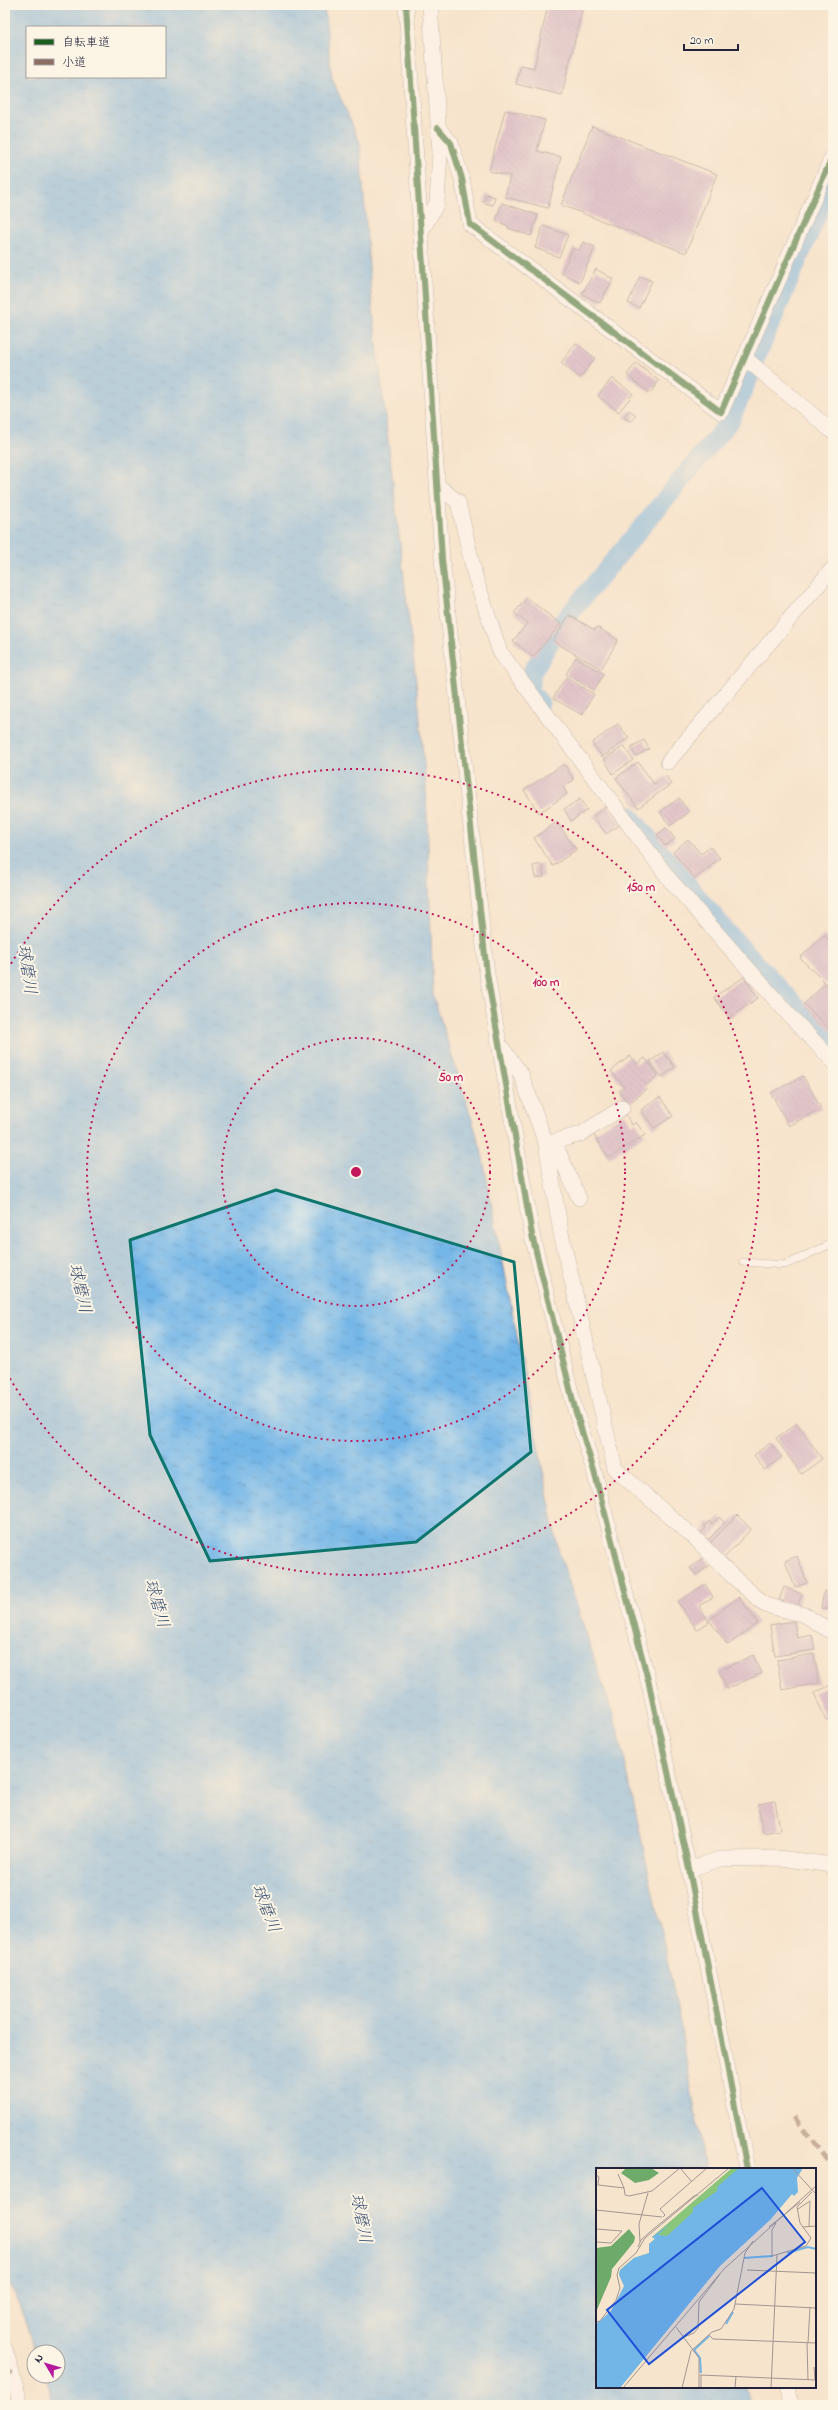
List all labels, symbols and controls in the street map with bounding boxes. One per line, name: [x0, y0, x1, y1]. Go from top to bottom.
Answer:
legend: [26, 26, 166, 78]
scale bar: [684, 26, 738, 52]
text: 20 m: [690, 32, 713, 50]
text: 自転車道: [62, 34, 110, 52]
text: 小道: [62, 54, 86, 72]
text: 150 m: [627, 879, 656, 897]
water label: 球磨川: [11, 942, 42, 996]
text: 100 m: [533, 974, 560, 992]
text: 50 m: [439, 1069, 464, 1087]
centre of rings: [349, 1165, 363, 1179]
water label: 球磨川: [62, 1261, 97, 1316]
water label: 球磨川: [138, 1575, 176, 1631]
water label: 球磨川: [245, 1880, 286, 1937]
inset map: [596, 2168, 816, 2388]
water label: 球磨川: [343, 2191, 378, 2246]
north arrow: [26, 2344, 66, 2384]
text: N: [30, 2351, 48, 2366]

